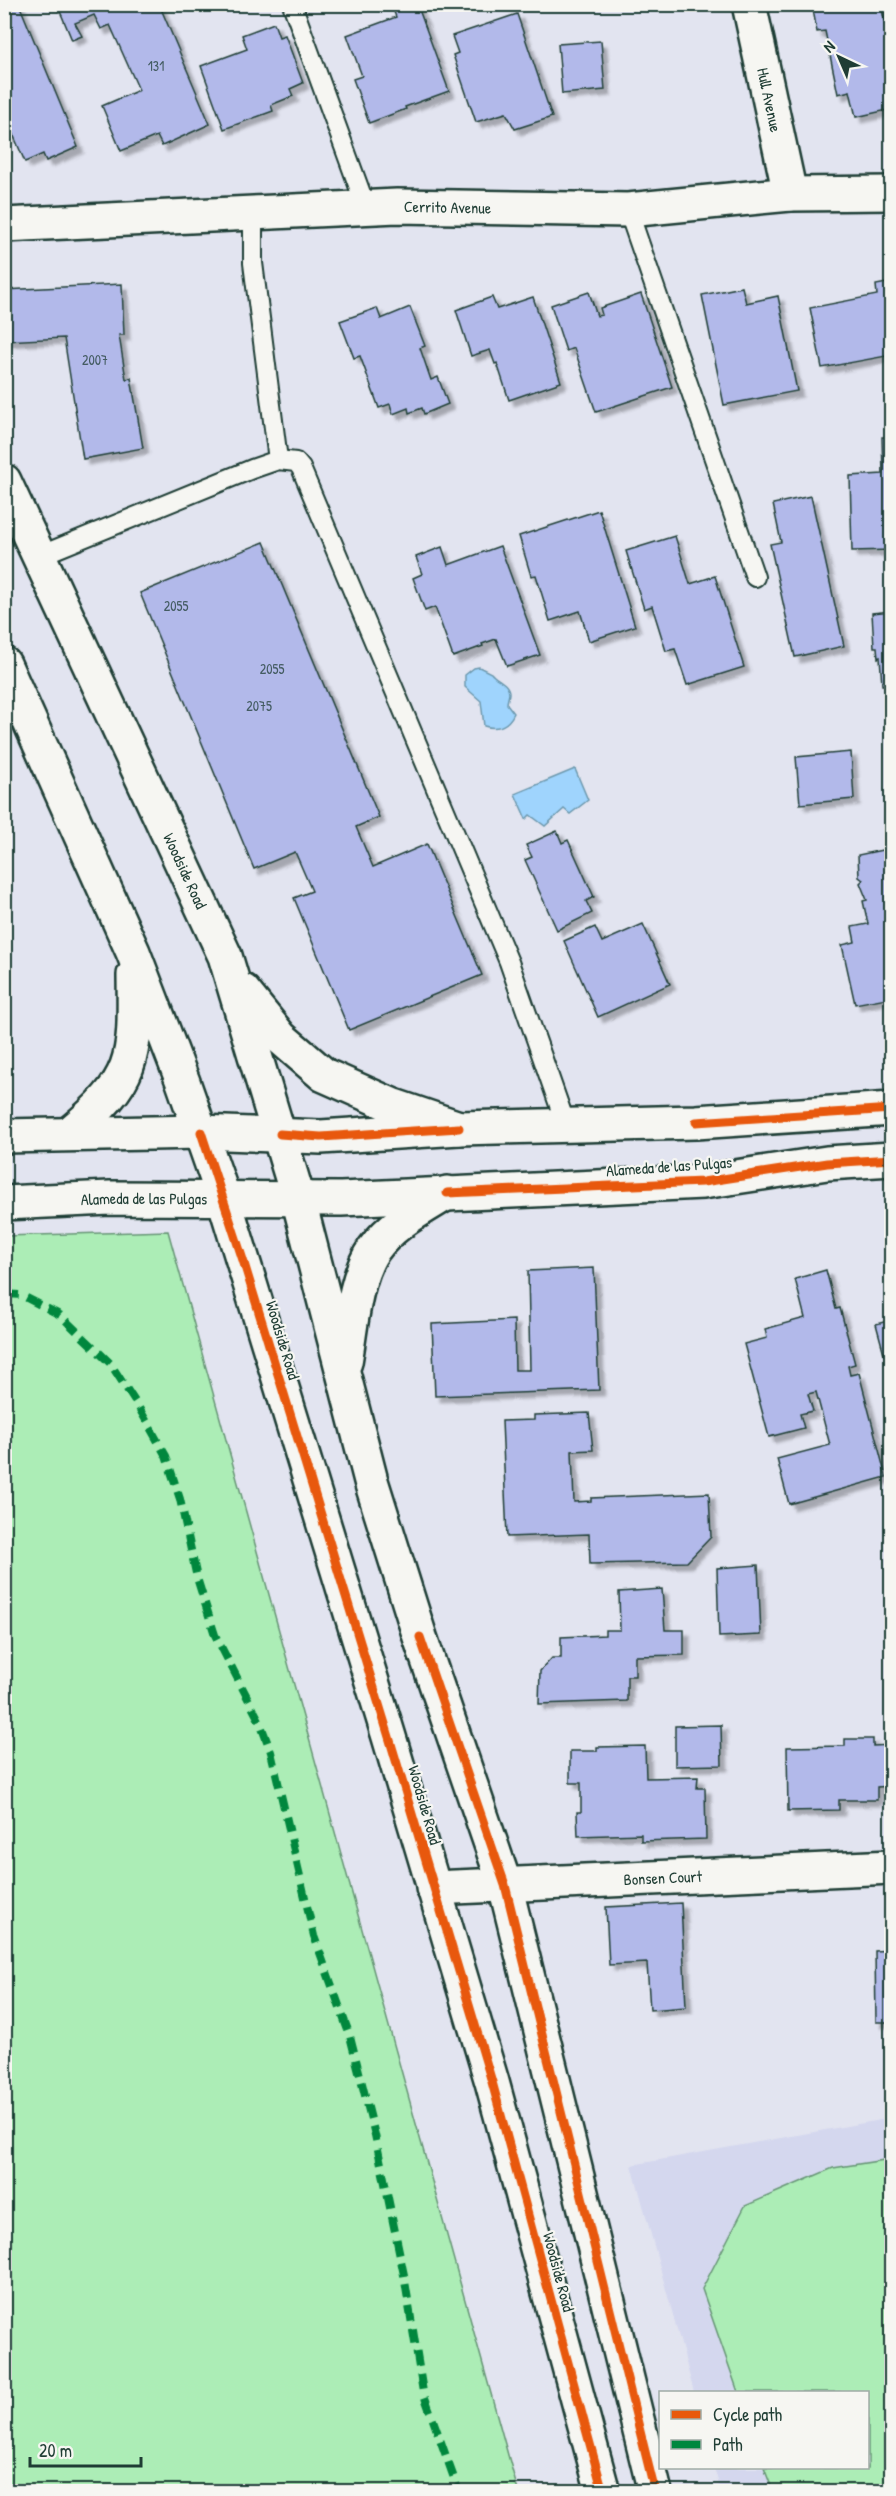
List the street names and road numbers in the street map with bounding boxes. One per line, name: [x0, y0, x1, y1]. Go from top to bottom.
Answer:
street label: Hull Avenue: [752, 66, 787, 135]
street label: Cerrito Avenue: [404, 195, 492, 219]
street label: Woodside Road: [158, 829, 213, 912]
street label: Alameda de las Pulgas: [605, 1151, 733, 1181]
street label: Alameda de las Pulgas: [80, 1187, 207, 1210]
street label: Woodside Road: [261, 1298, 305, 1382]
street label: Woodside Road: [403, 1763, 447, 1847]
street label: Bonsen Court: [623, 1865, 703, 1890]
street label: Woodside Road: [538, 2230, 580, 2314]

